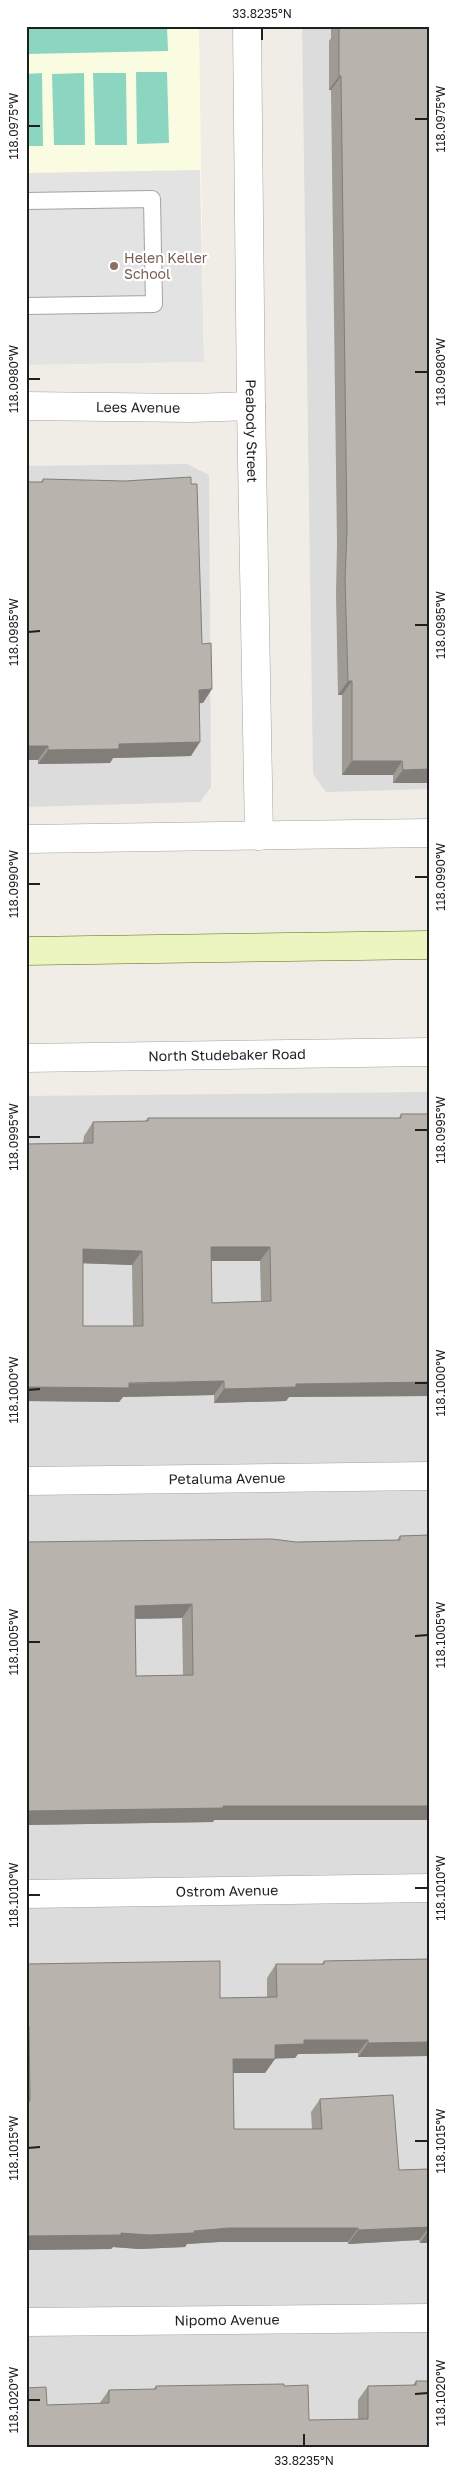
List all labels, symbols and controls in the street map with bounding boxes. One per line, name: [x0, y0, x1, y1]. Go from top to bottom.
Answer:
text: 33.8235°N: [232, 6, 292, 21]
text: 118.0975°W: [433, 85, 448, 152]
text: 118.0975°W: [6, 92, 21, 159]
place label: Helen Keller School: [124, 249, 208, 282]
marker: Helen Keller School: [108, 260, 120, 272]
text: 118.0980°W: [433, 337, 448, 406]
text: 118.0980°W: [6, 344, 21, 413]
street label: Peabody Street: [243, 379, 261, 483]
street label: Lees Avenue: [96, 398, 180, 416]
text: 118.0985°W: [433, 591, 448, 659]
text: 118.0985°W: [6, 598, 21, 666]
text: 118.0990°W: [433, 842, 448, 911]
text: 118.0990°W: [6, 849, 21, 918]
street label: North Studebaker Road: [148, 1045, 306, 1064]
text: 118.0995°W: [433, 1096, 448, 1164]
text: 118.0995°W: [6, 1103, 21, 1171]
text: 118.1000°W: [433, 1349, 448, 1416]
text: 118.1000°W: [6, 1356, 21, 1423]
street label: Petaluma Avenue: [168, 1469, 286, 1487]
text: 118.1005°W: [433, 1601, 448, 1668]
text: 118.1005°W: [6, 1608, 21, 1675]
text: 118.1010°W: [433, 1855, 448, 1921]
text: 118.1010°W: [6, 1862, 21, 1928]
street label: Ostrom Avenue: [176, 1881, 278, 1900]
text: 118.1015°W: [433, 2108, 448, 2173]
text: 118.1015°W: [6, 2115, 21, 2180]
street label: Nipomo Avenue: [174, 2310, 280, 2329]
text: 118.1020°W: [433, 2359, 448, 2426]
text: 118.1020°W: [6, 2366, 21, 2433]
text: 33.8235°N: [274, 2453, 334, 2468]

